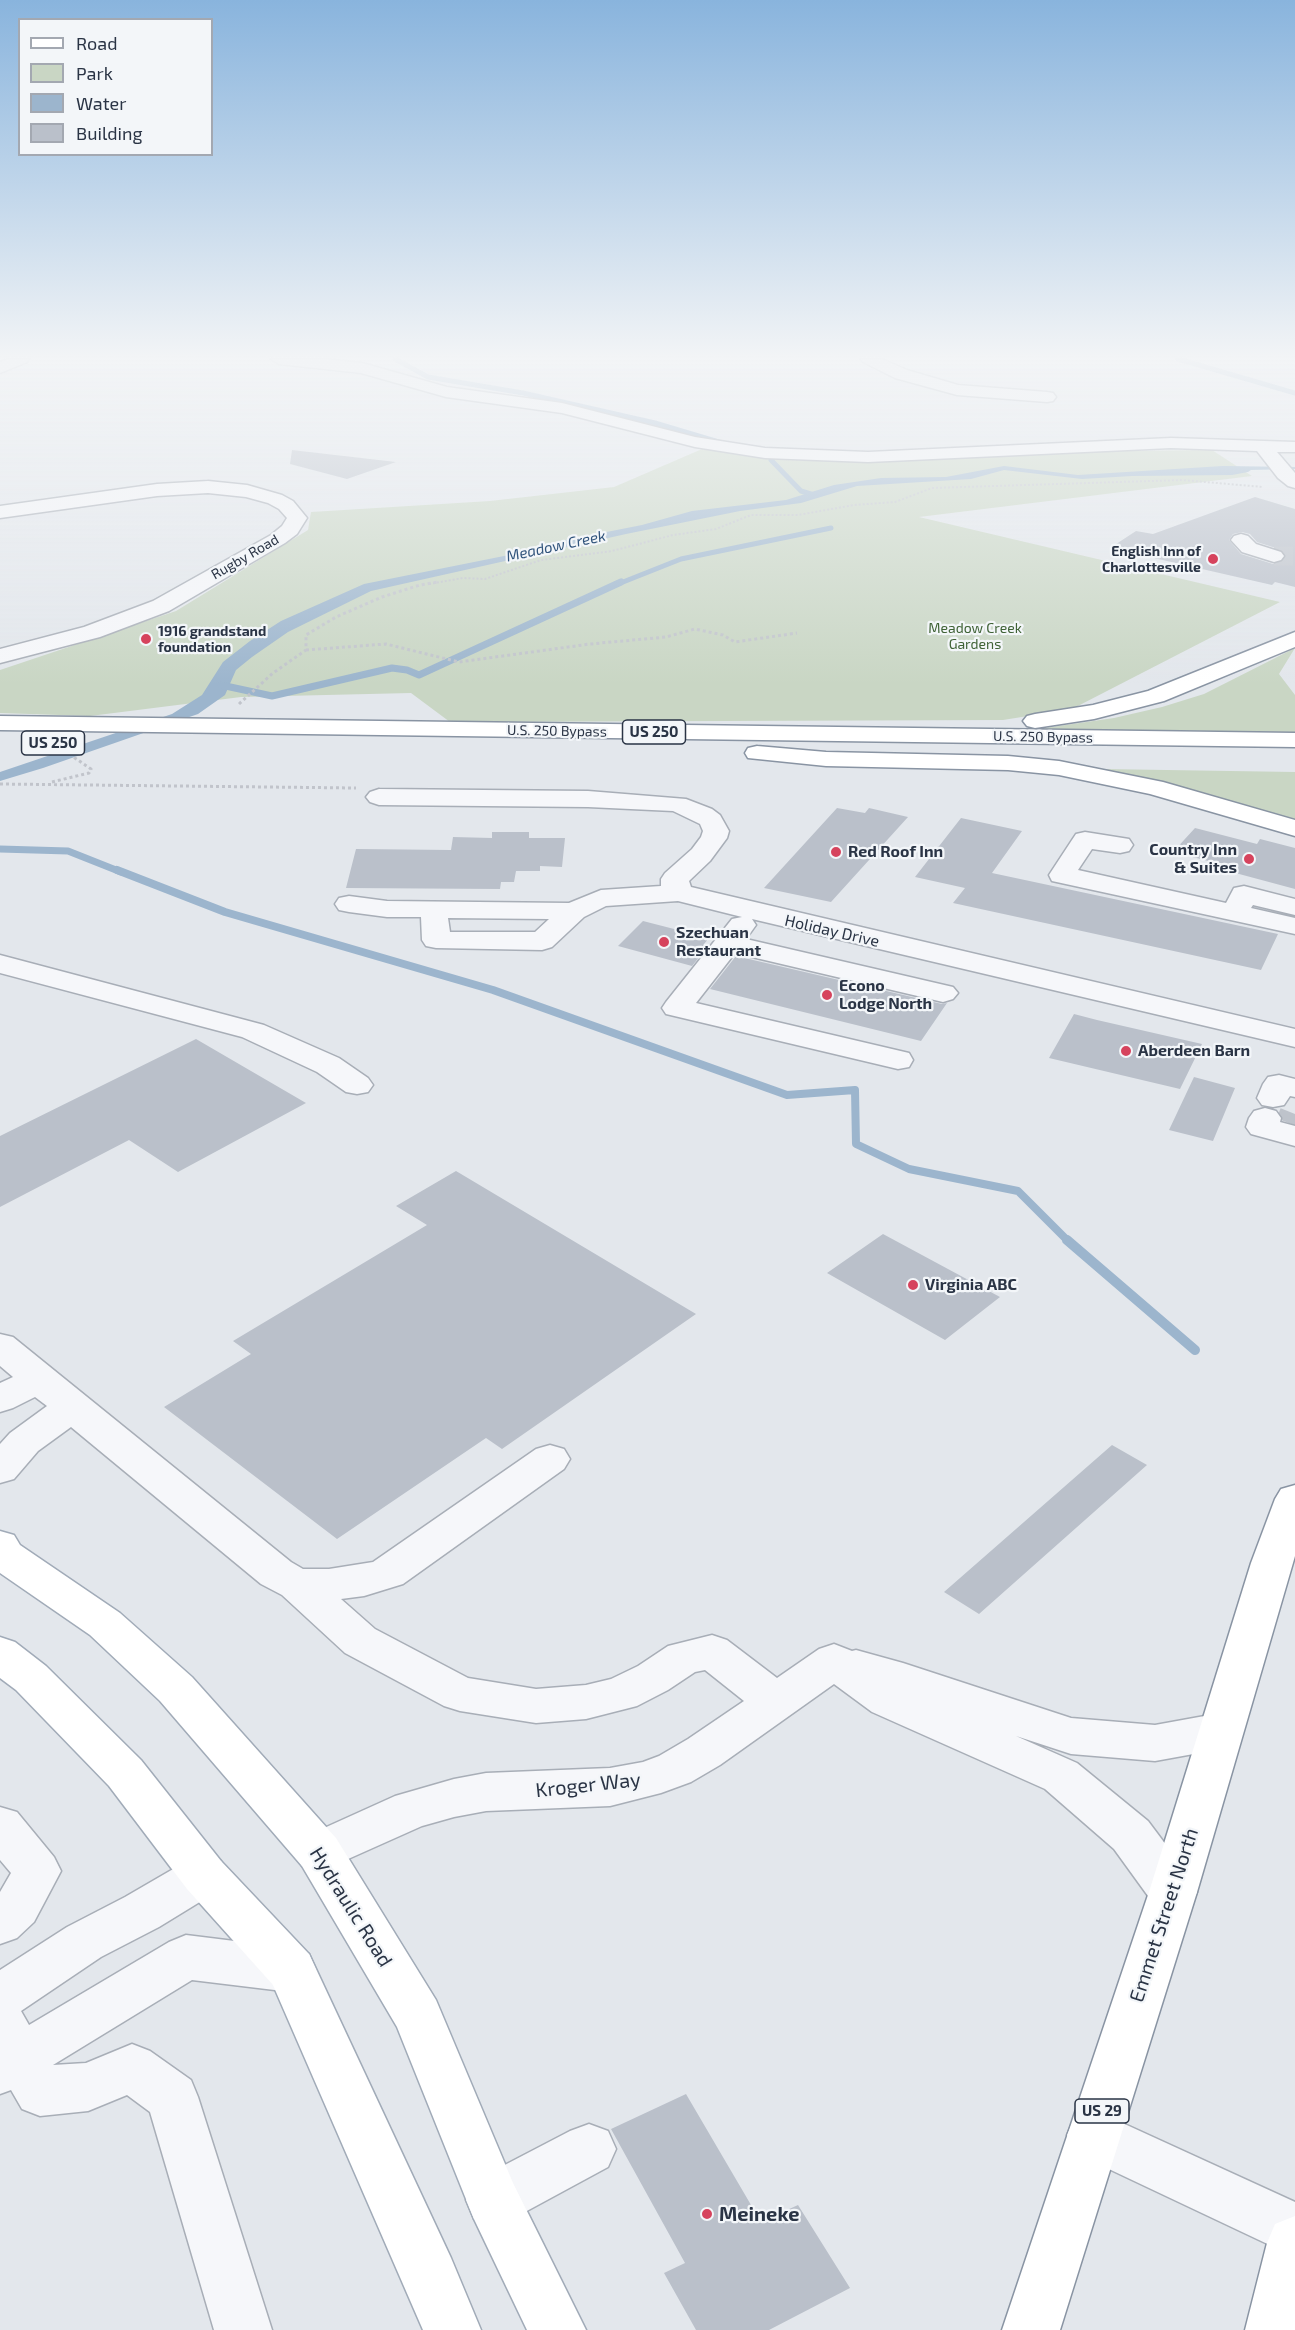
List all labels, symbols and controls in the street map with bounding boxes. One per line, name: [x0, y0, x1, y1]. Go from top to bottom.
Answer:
legend: [18, 18, 213, 156]
text: Road: [76, 32, 117, 54]
text: Park: [76, 62, 113, 84]
text: Water: [76, 92, 126, 114]
text: Building: [76, 122, 143, 144]
water label: Meadow Creek: [505, 527, 607, 565]
street label: Rugby Road: [208, 531, 282, 583]
place label: English Inn of Charlottesville: [1102, 543, 1201, 576]
marker: English Inn of Charlottesville: [1206, 552, 1220, 566]
park label: Meadow Creek Gardens: [928, 620, 1022, 652]
place label: 1916 grandstand foundation: [158, 623, 266, 656]
marker: 1916 grandstand foundation: [139, 632, 153, 646]
road number: US 250: [622, 720, 686, 744]
street label: U.S. 250 Bypass: [507, 722, 607, 740]
street label: U.S. 250 Bypass: [993, 728, 1093, 746]
road number: US 250: [22, 731, 84, 755]
place label: Country Inn & Suites: [1149, 840, 1237, 878]
place label: Red Roof Inn: [848, 842, 943, 862]
marker: Red Roof Inn: [829, 845, 843, 859]
marker: Country Inn & Suites: [1242, 852, 1256, 866]
street label: Holiday Drive: [783, 911, 881, 951]
place label: Szechuan Restaurant: [676, 923, 761, 961]
marker: Szechuan Restaurant: [657, 935, 671, 949]
place label: Econo Lodge North: [839, 976, 932, 1014]
marker: Econo Lodge North: [820, 988, 834, 1002]
place label: Aberdeen Barn: [1138, 1041, 1250, 1061]
marker: Aberdeen Barn: [1119, 1044, 1133, 1058]
place label: Virginia ABC: [925, 1275, 1017, 1295]
marker: Virginia ABC: [906, 1278, 920, 1292]
street label: Kroger Way: [534, 1768, 642, 1802]
street label: Emmet Street North: [1124, 1825, 1204, 2005]
street label: Hydraulic Road: [305, 1843, 397, 1971]
road number: US 29: [1075, 2099, 1129, 2123]
place label: Meineke: [719, 2202, 799, 2226]
marker: Meineke: [700, 2207, 714, 2221]

